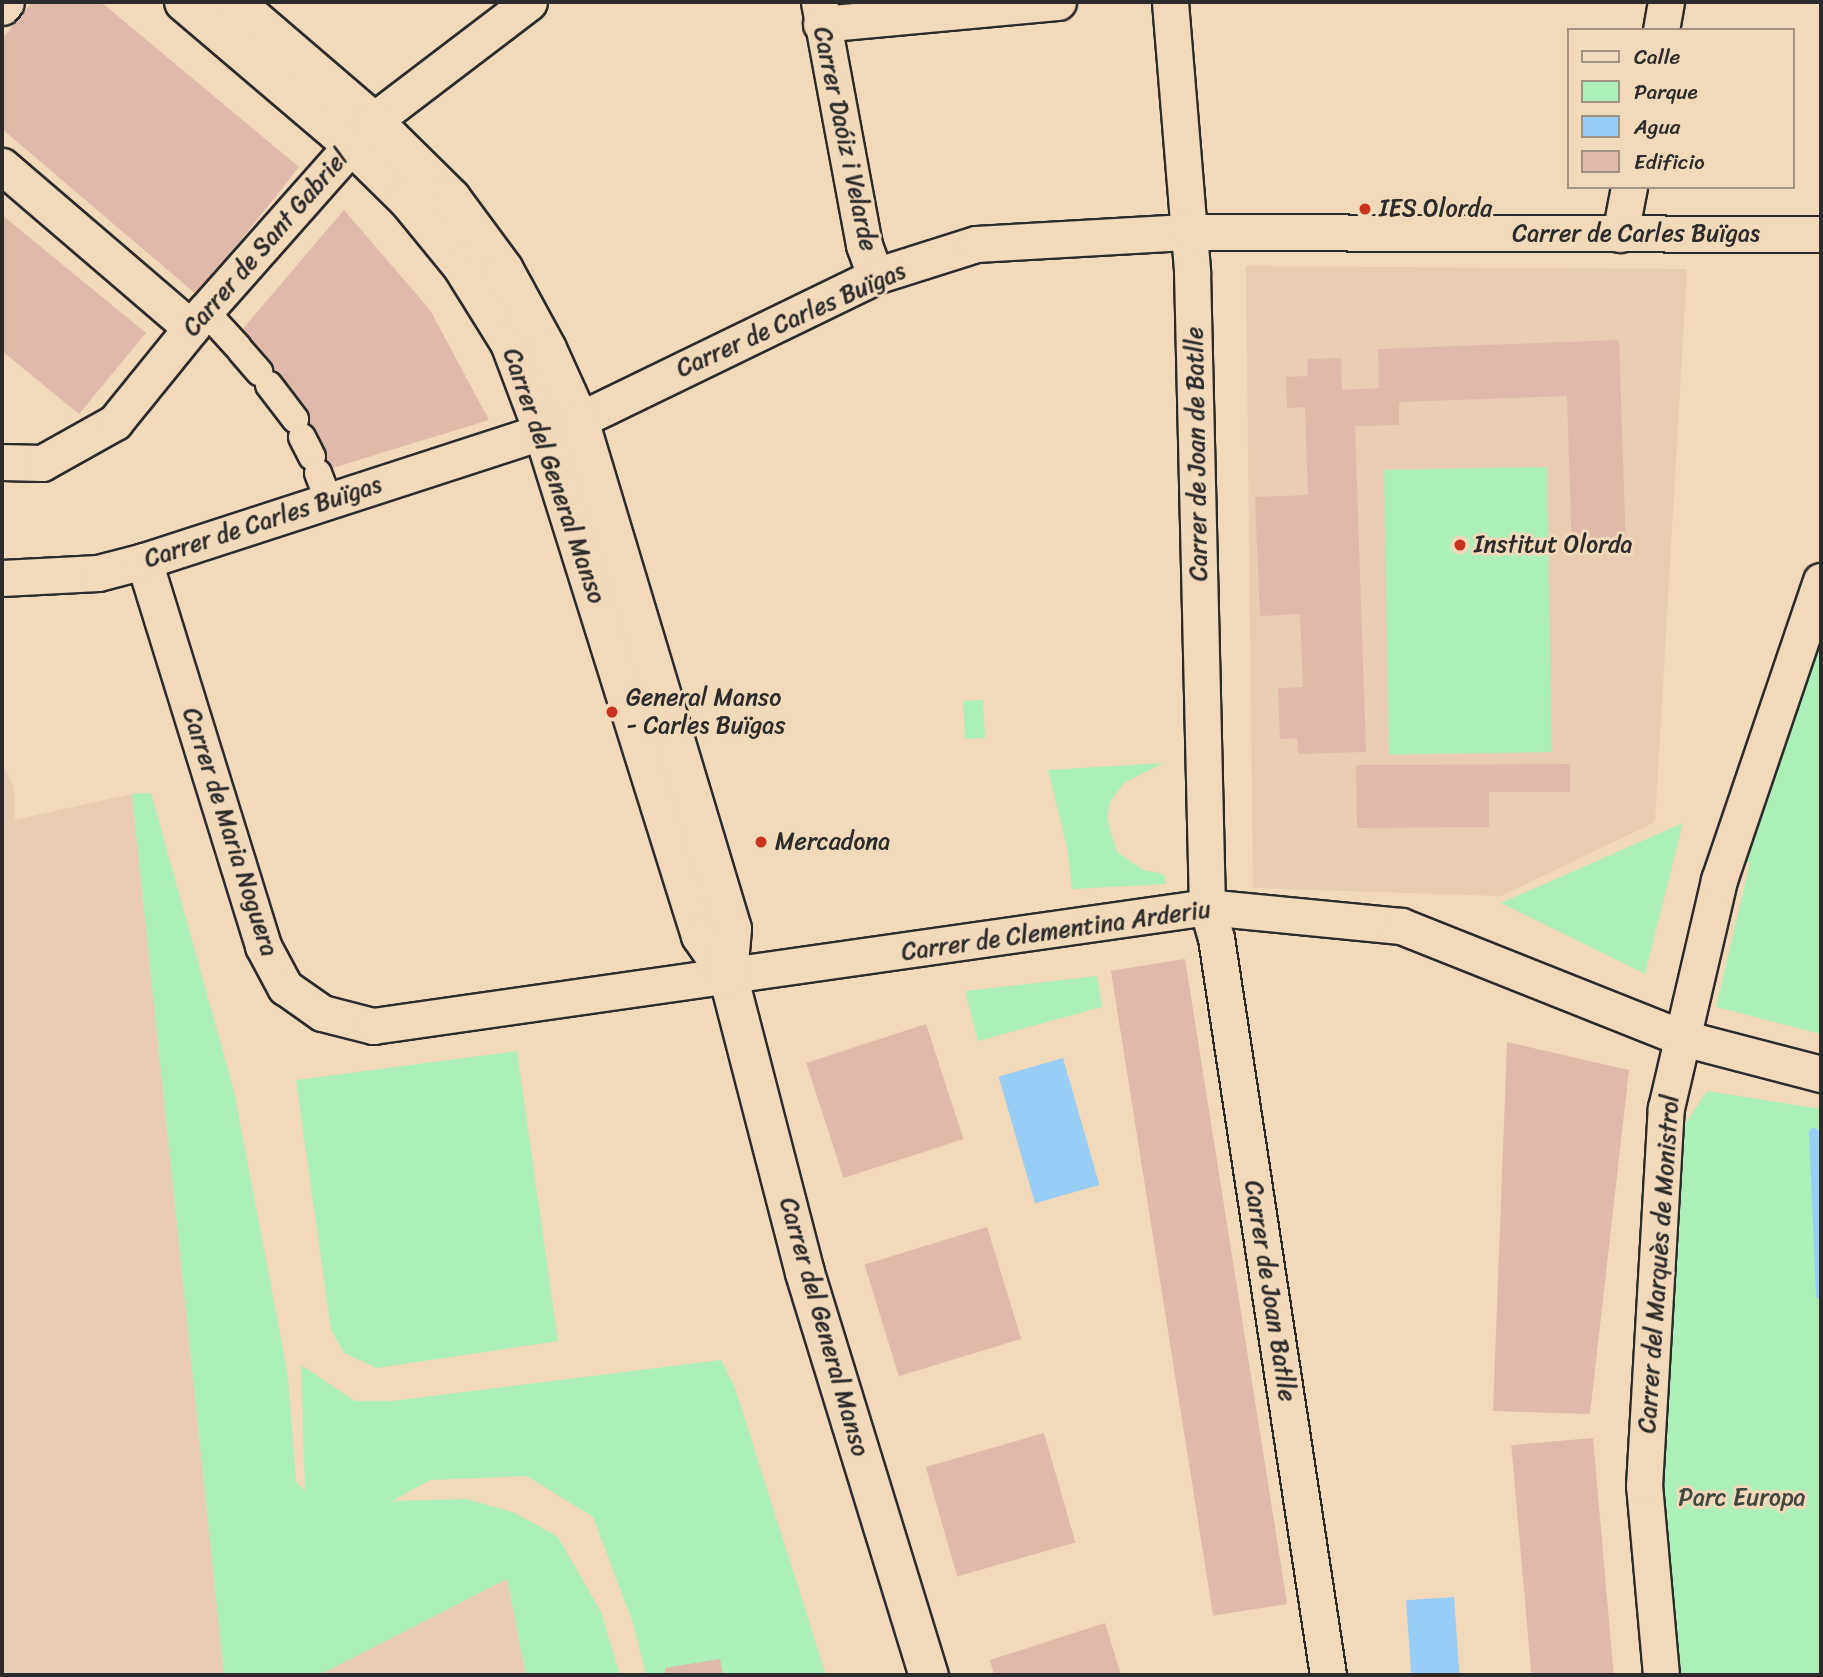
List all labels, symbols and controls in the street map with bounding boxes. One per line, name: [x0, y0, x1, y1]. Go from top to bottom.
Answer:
street label: Carrer Daóiz i Velarde: [807, 24, 883, 254]
legend: [1568, 28, 1795, 189]
text: Calle: [1634, 38, 1680, 76]
text: Parque: [1634, 73, 1698, 111]
text: Agua: [1634, 108, 1680, 146]
text: Edificio: [1634, 143, 1705, 181]
street label: Carrer de Sant Gabriel: [177, 144, 355, 342]
place label: IES Olorda: [1379, 195, 1492, 223]
marker: IES Olorda: [1357, 201, 1373, 217]
street label: Carrer de Carles Buïgas: [1512, 220, 1760, 248]
street label: Carrer de Carles Buïgas: [672, 256, 910, 384]
street label: Carrer de Joan de Batlle: [1180, 326, 1214, 582]
street label: Carrer del General Manso: [497, 344, 611, 608]
street label: Carrer de Carles Buïgas: [140, 470, 386, 574]
place label: Institut Olorda: [1474, 531, 1633, 559]
marker: Institut Olorda: [1452, 537, 1468, 553]
place label: General Manso - Carles Buïgas: [626, 684, 785, 740]
street label: Carrer de Maria Noguera: [176, 704, 284, 960]
marker: General Manso - Carles Buïgas: [604, 704, 620, 720]
place label: Mercadona: [775, 828, 890, 856]
marker: Mercadona: [753, 834, 769, 850]
street label: Carrer de Clementina Arderiu: [899, 895, 1213, 967]
street label: Carrer del Marquès de Monistrol: [1633, 1094, 1685, 1434]
street label: Carrer de Joan Batlle: [1238, 1178, 1302, 1404]
street label: Carrer del General Manso: [773, 1194, 875, 1460]
park label: Parc Europa: [1678, 1484, 1806, 1512]

